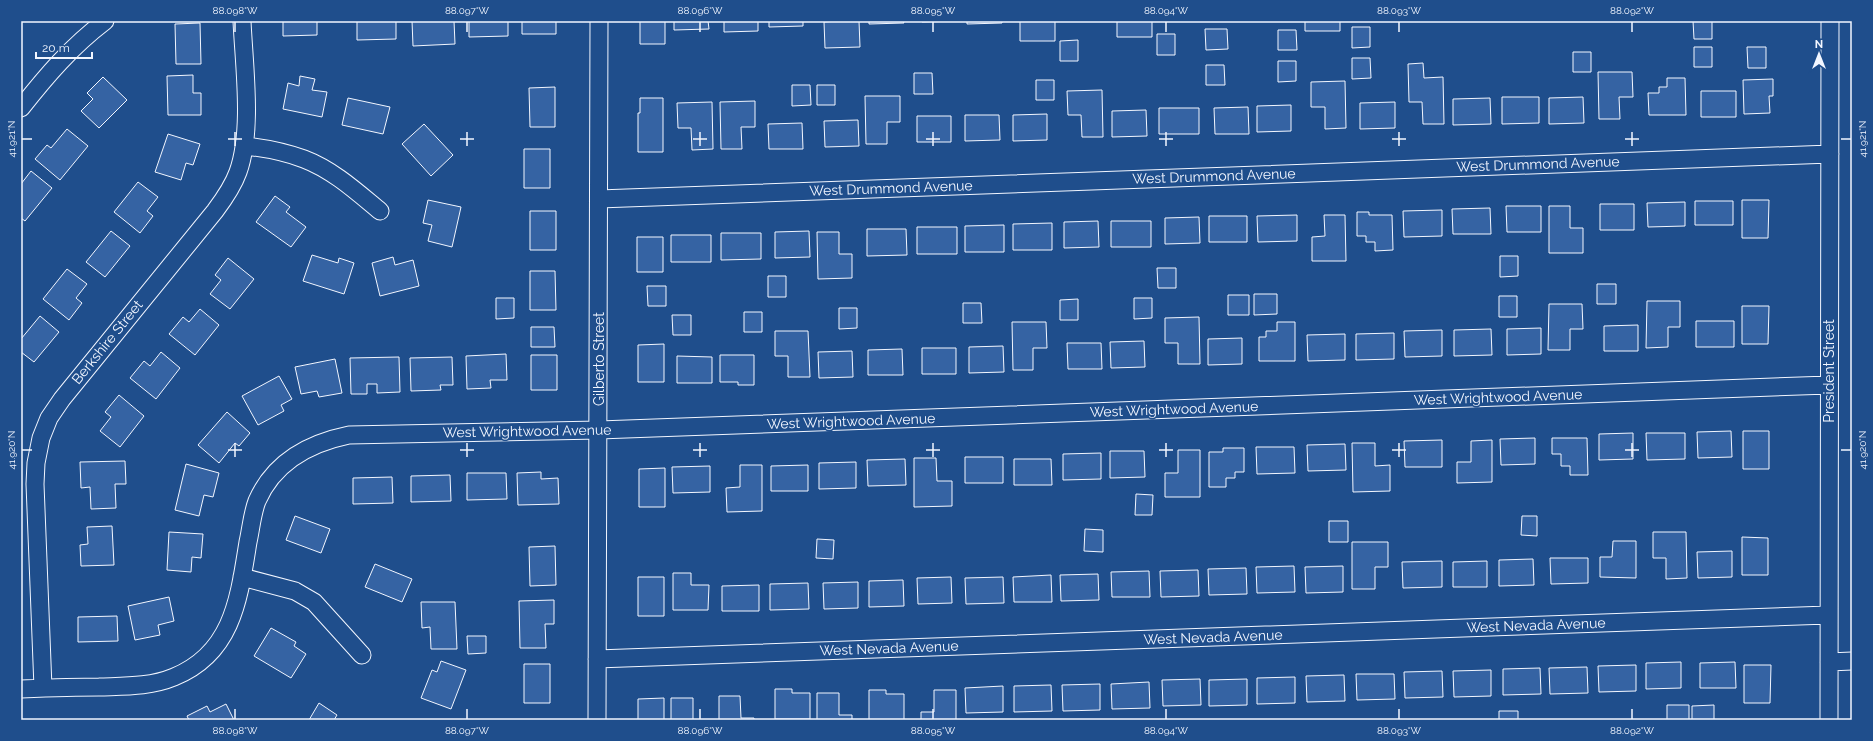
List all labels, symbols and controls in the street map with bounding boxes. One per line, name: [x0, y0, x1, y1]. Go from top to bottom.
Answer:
text: 88.098°W: [213, 5, 258, 16]
text: 88.097°W: [445, 5, 490, 16]
text: 88.096°W: [678, 5, 723, 16]
text: 88.095°W: [911, 5, 956, 16]
text: 88.094°W: [1144, 5, 1189, 16]
text: 88.093°W: [1377, 5, 1422, 16]
text: 88.092°W: [1610, 5, 1655, 16]
scale bar: [36, 34, 92, 60]
north arrow: [1799, 34, 1839, 74]
text: N: [1815, 38, 1823, 51]
text: 20 m: [42, 41, 70, 55]
text: 41.921°N: [6, 120, 17, 158]
text: 41.921°N: [1857, 120, 1868, 158]
street label: West Drummond Avenue: [1456, 153, 1620, 175]
street label: West Drummond Avenue: [1132, 165, 1296, 187]
street label: West Drummond Avenue: [809, 177, 973, 199]
street label: Berkshire Street: [68, 297, 146, 387]
street label: Gilberto Street: [591, 312, 607, 406]
street label: President Street: [1821, 319, 1837, 423]
street label: West Wrightwood Avenue: [1413, 386, 1583, 408]
street label: West Wrightwood Avenue: [1089, 398, 1259, 420]
street label: West Wrightwood Avenue: [766, 410, 936, 432]
street label: West Wrightwood Avenue: [443, 422, 611, 440]
text: 41.920°N: [6, 431, 17, 470]
text: 41.920°N: [1857, 431, 1868, 470]
street label: West Nevada Avenue: [1466, 615, 1606, 635]
street label: West Nevada Avenue: [1143, 627, 1283, 647]
street label: West Nevada Avenue: [819, 638, 959, 658]
text: 88.098°W: [213, 725, 258, 736]
text: 88.097°W: [445, 725, 490, 736]
text: 88.096°W: [678, 725, 723, 736]
text: 88.095°W: [911, 725, 956, 736]
text: 88.094°W: [1144, 725, 1189, 736]
text: 88.093°W: [1377, 725, 1422, 736]
text: 88.092°W: [1610, 725, 1655, 736]

